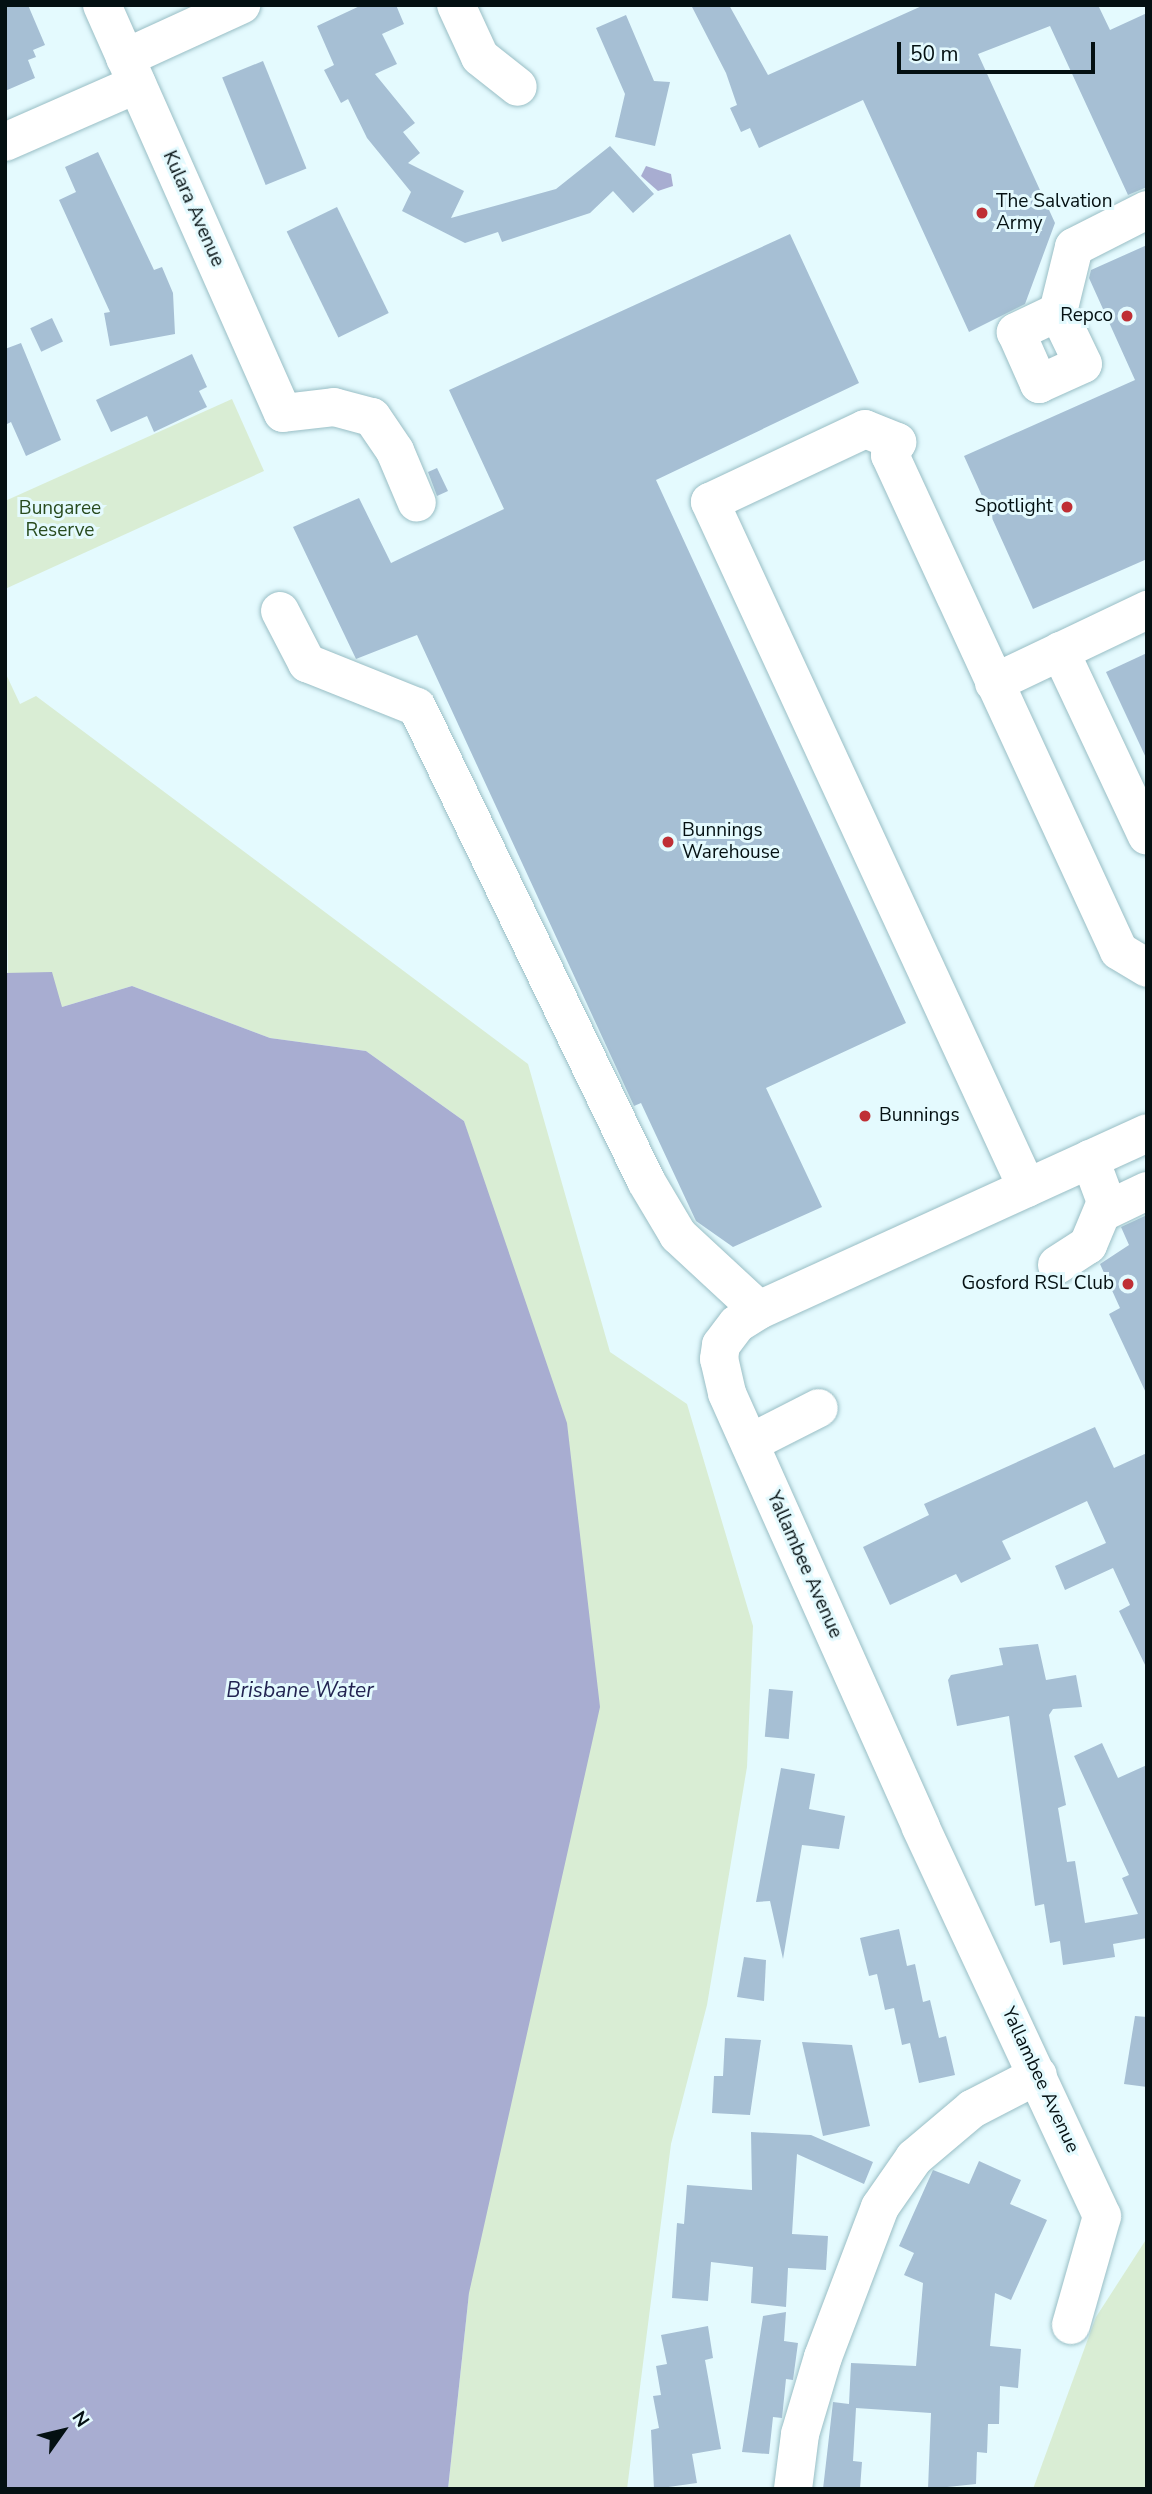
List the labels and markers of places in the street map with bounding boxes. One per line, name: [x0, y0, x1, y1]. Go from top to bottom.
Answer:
place label: The Salvation Army: [996, 191, 1112, 235]
marker: The Salvation Army: [974, 205, 990, 221]
place label: Repco: [1060, 305, 1113, 327]
marker: Repco: [1119, 308, 1135, 324]
place label: Spotlight: [975, 496, 1053, 518]
marker: Spotlight: [1059, 499, 1075, 515]
place label: Bunnings Warehouse: [682, 820, 780, 864]
marker: Bunnings Warehouse: [660, 834, 676, 850]
place label: Bunnings: [879, 1105, 960, 1127]
marker: Bunnings: [857, 1108, 873, 1124]
place label: Gosford RSL Club: [962, 1273, 1114, 1295]
marker: Gosford RSL Club: [1120, 1276, 1136, 1292]

